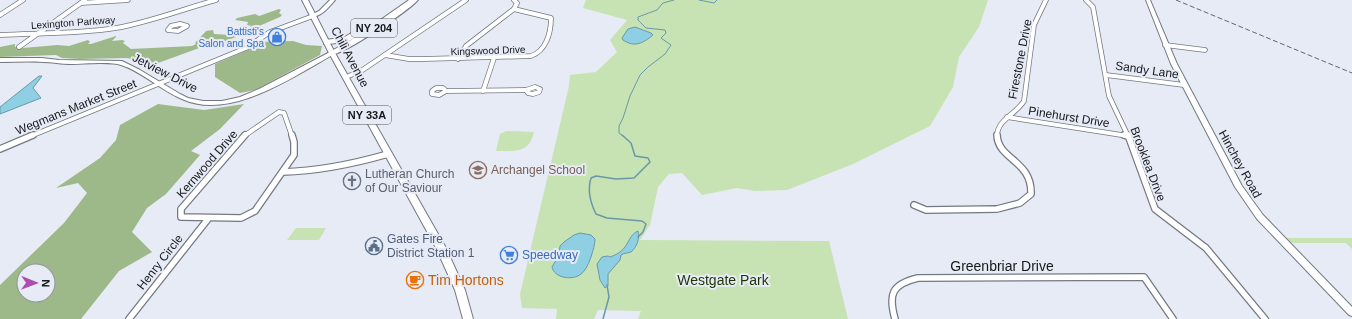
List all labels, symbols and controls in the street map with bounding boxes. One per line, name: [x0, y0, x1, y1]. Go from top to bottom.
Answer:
street label: Lexington Parkway: [31, 14, 116, 31]
street label: Firestone Drive: [1005, 17, 1035, 100]
road number: NY 204: [351, 19, 397, 37]
street label: Chili Avenue: [328, 24, 372, 90]
place label: Battisti's Salon and Spa: [198, 26, 264, 49]
shop icon: Battisti's Salon and Spa: [267, 27, 287, 47]
street label: Kingswood Drive: [450, 44, 526, 57]
street label: Jetview Drive: [130, 51, 200, 96]
street label: Sandy Lane: [1114, 59, 1180, 81]
street label: Wegmans Market Street: [13, 76, 139, 138]
street label: Pinehurst Drive: [1027, 104, 1111, 130]
road number: NY 33A: [343, 106, 391, 124]
street label: Brooklea Drive: [1127, 125, 1169, 204]
street label: Kernwood Drive: [174, 127, 240, 201]
street label: Hinchey Road: [1216, 128, 1264, 200]
school or university icon: Archangel School: [468, 160, 488, 180]
place label: Archangel School: [491, 163, 585, 177]
place label: Lutheran Church of Our Saviour: [365, 167, 454, 195]
church icon: Lutheran Church of Our Saviour: [342, 171, 362, 191]
street label: Henry Circle: [134, 231, 186, 292]
place label: Gates Fire District Station 1: [387, 232, 475, 260]
public building icon: Gates Fire District Station 1: [364, 236, 384, 256]
supermarket icon: Speedway: [499, 245, 519, 265]
place label: Speedway: [522, 248, 578, 262]
street label: Greenbriar Drive: [950, 258, 1054, 274]
north arrow: [16, 263, 56, 303]
cafe icon: Tim Hortons: [405, 270, 425, 290]
place label: Tim Hortons: [428, 272, 504, 288]
park label: Westgate Park: [677, 272, 770, 288]
text: N: [40, 279, 52, 287]

